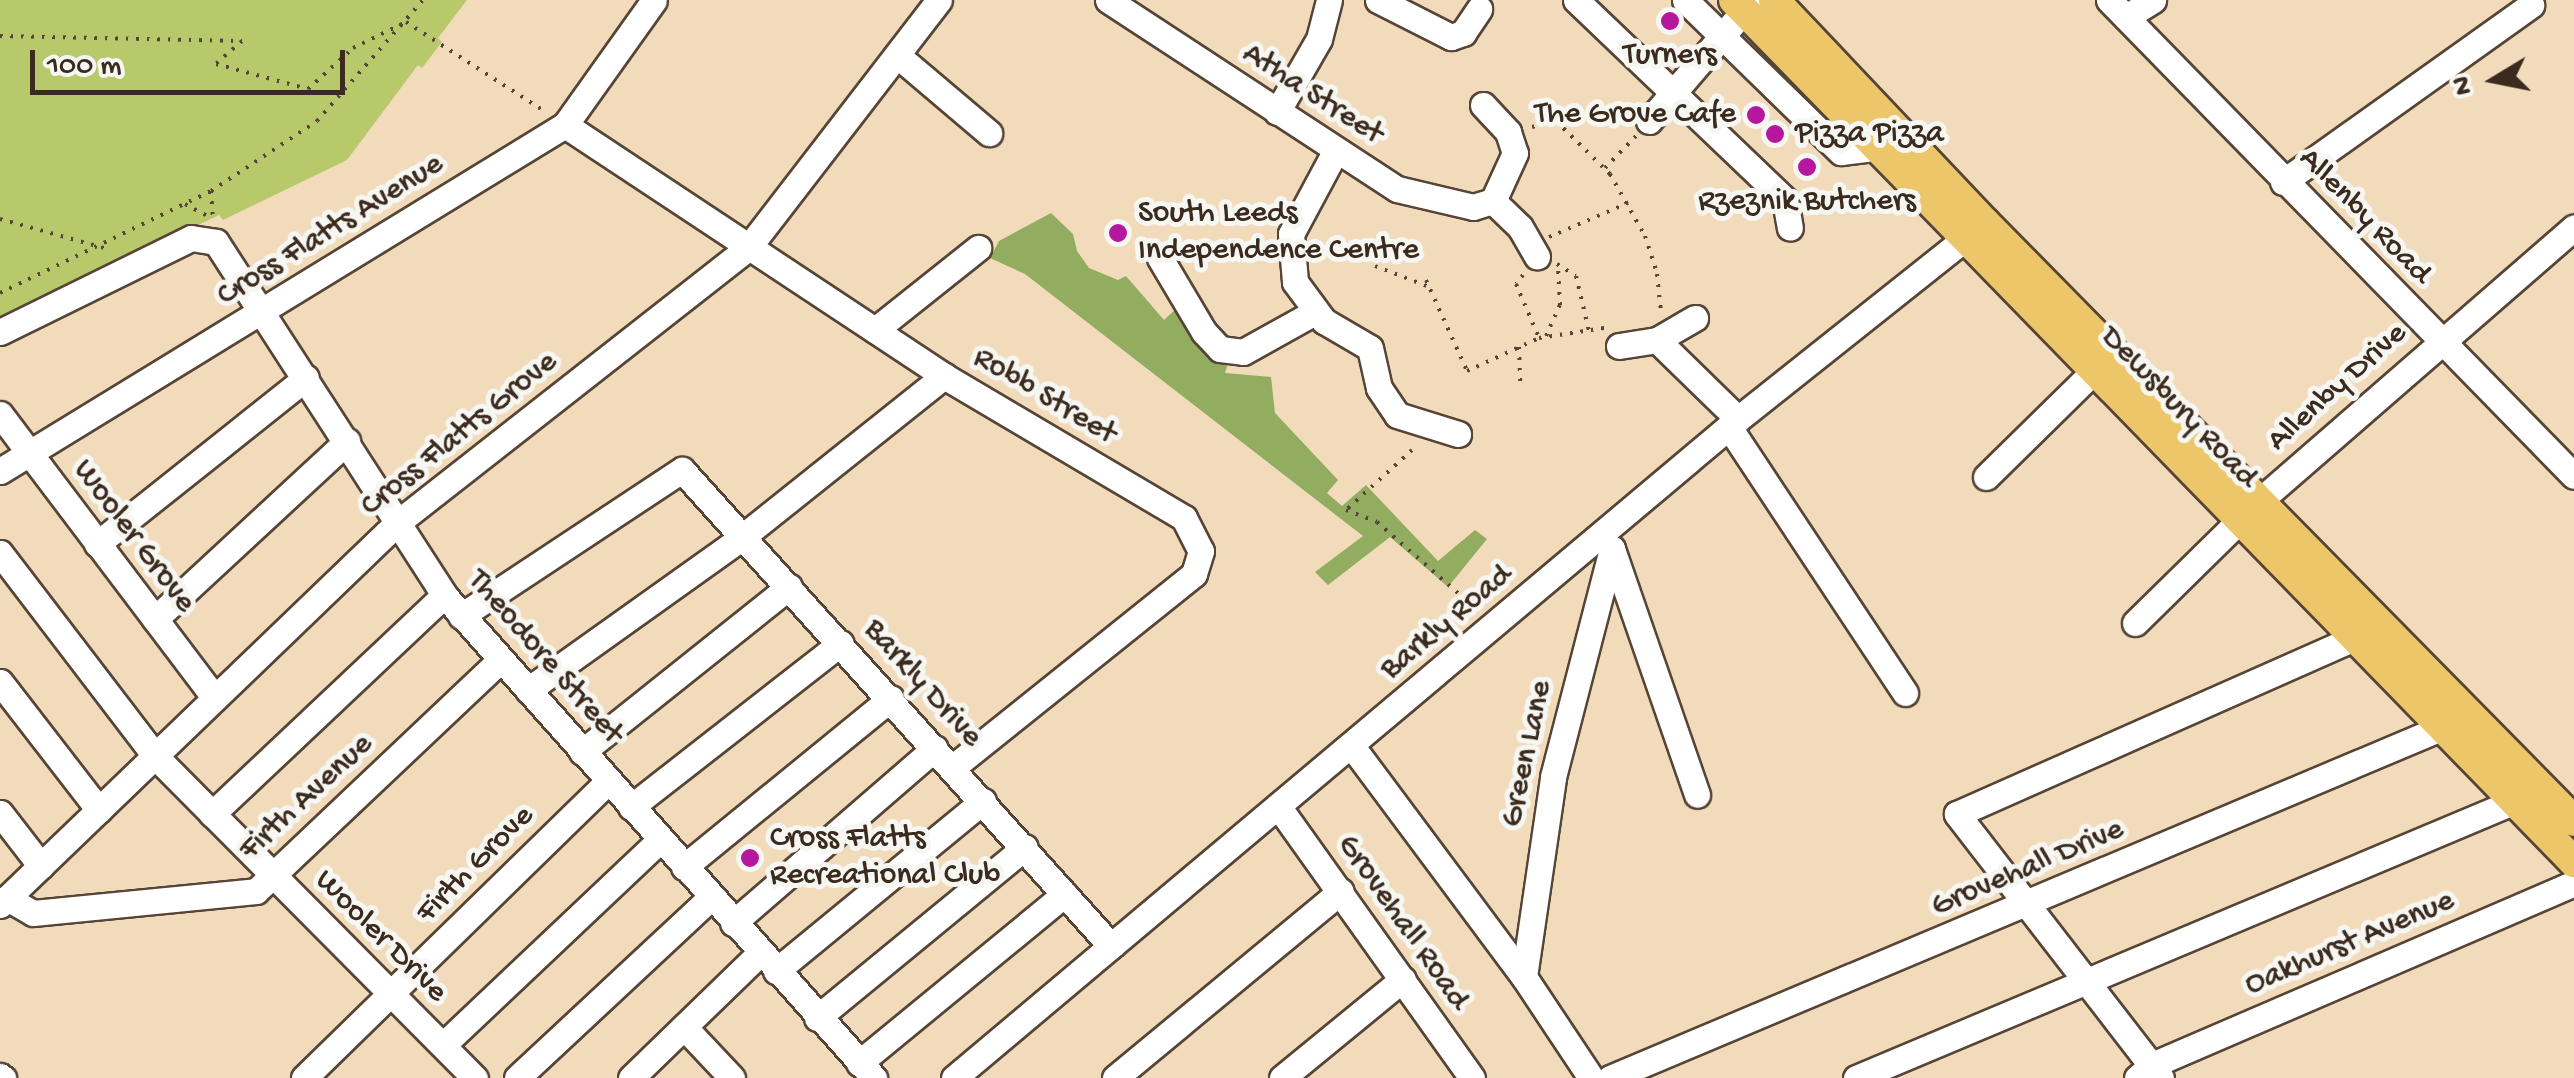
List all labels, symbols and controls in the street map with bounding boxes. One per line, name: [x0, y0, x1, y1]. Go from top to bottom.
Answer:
marker: Turners: [1659, 10, 1681, 32]
scale bar: [35, 30, 350, 92]
north arrow: [2444, 30, 2544, 130]
street label: Atha Street: [1235, 35, 1389, 155]
place label: Turners: [1623, 37, 1717, 75]
text: 100 m: [47, 50, 122, 85]
text: N: [2446, 73, 2482, 97]
place label: The Grove Cafe: [1535, 96, 1736, 134]
marker: The Grove Cafe: [1745, 104, 1767, 126]
place label: Pizza Pizza: [1795, 115, 1944, 153]
marker: Pizza Pizza: [1764, 123, 1786, 145]
street label: Allenby Road: [2289, 141, 2439, 293]
street label: Cross Flatts Avenue: [211, 146, 451, 316]
marker: Rzeznik Butchers: [1796, 156, 1818, 178]
place label: Rzeznik Butchers: [1698, 183, 1916, 221]
place label: South Leeds Independence Centre: [1138, 196, 1419, 271]
marker: South Leeds Independence Centre: [1107, 222, 1129, 244]
street label: Allenby Drive: [2260, 315, 2416, 461]
street label: Dewsbury Road: [2091, 319, 2265, 497]
street label: Robb Street: [966, 339, 1122, 455]
street label: Cross Flatts Grove: [354, 344, 566, 526]
street label: Wooler Grove: [63, 453, 203, 621]
street label: Barkly Road: [1373, 557, 1521, 689]
street label: Theodore Street: [458, 563, 630, 753]
street label: Barkly Drive: [854, 612, 990, 756]
street label: Green Lane: [1494, 677, 1562, 831]
street label: Firth Avenue: [232, 726, 382, 870]
street label: Firth Grove: [409, 798, 543, 932]
street label: Grovehall Drive: [1926, 811, 2130, 927]
place label: Cross Flatts Recreational Club: [770, 821, 1000, 896]
street label: Grovehall Road: [1327, 828, 1477, 1018]
marker: Cross Flatts Recreational Club: [739, 847, 761, 869]
street label: Wooler Drive: [305, 862, 455, 1012]
street label: Oakhurst Avenue: [2240, 883, 2460, 1005]

